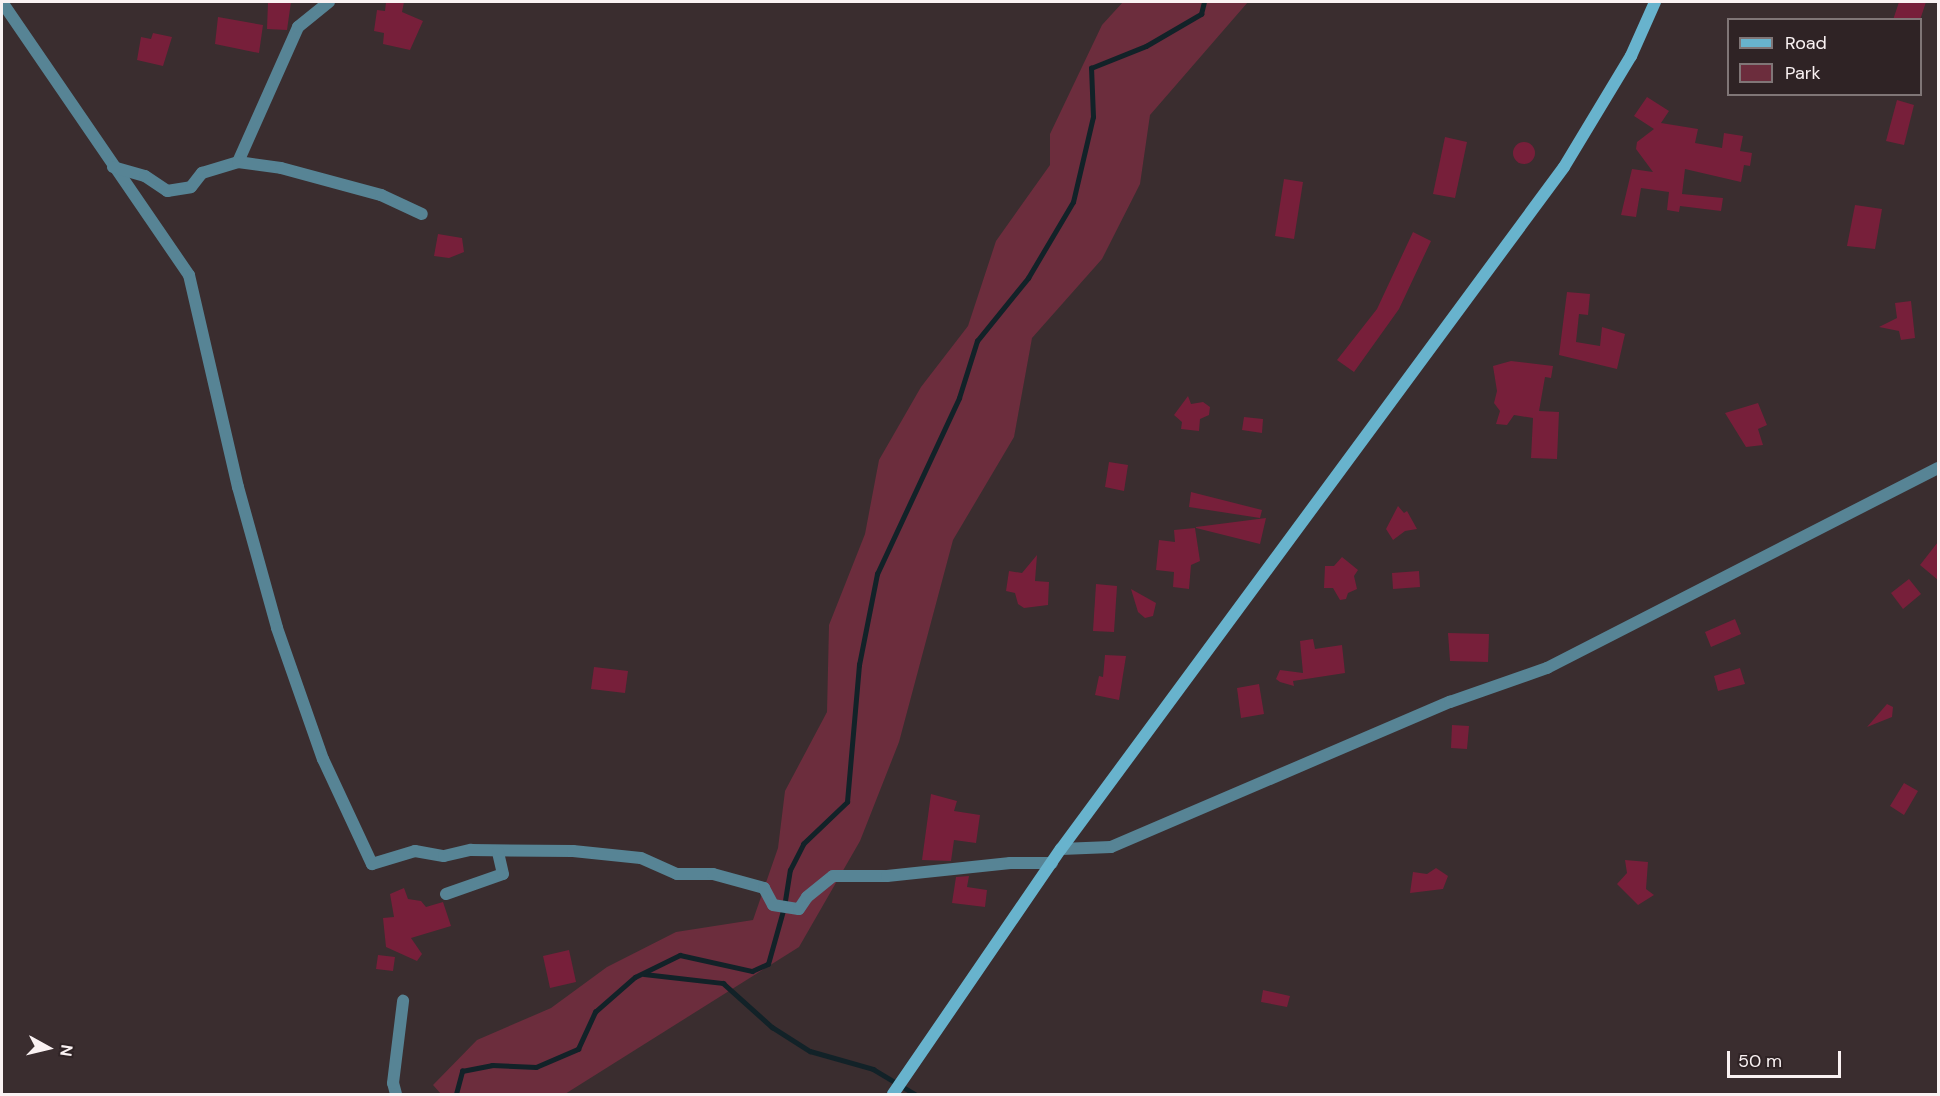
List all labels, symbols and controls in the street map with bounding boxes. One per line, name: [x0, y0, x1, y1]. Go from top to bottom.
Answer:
legend: [1727, 18, 1922, 96]
text: Road: [1785, 31, 1827, 55]
text: Park: [1785, 61, 1821, 85]
north arrow: [18, 1018, 78, 1078]
scale bar: [1730, 1039, 1844, 1077]
text: N: [55, 1043, 78, 1058]
text: 50 m: [1738, 1049, 1782, 1073]

